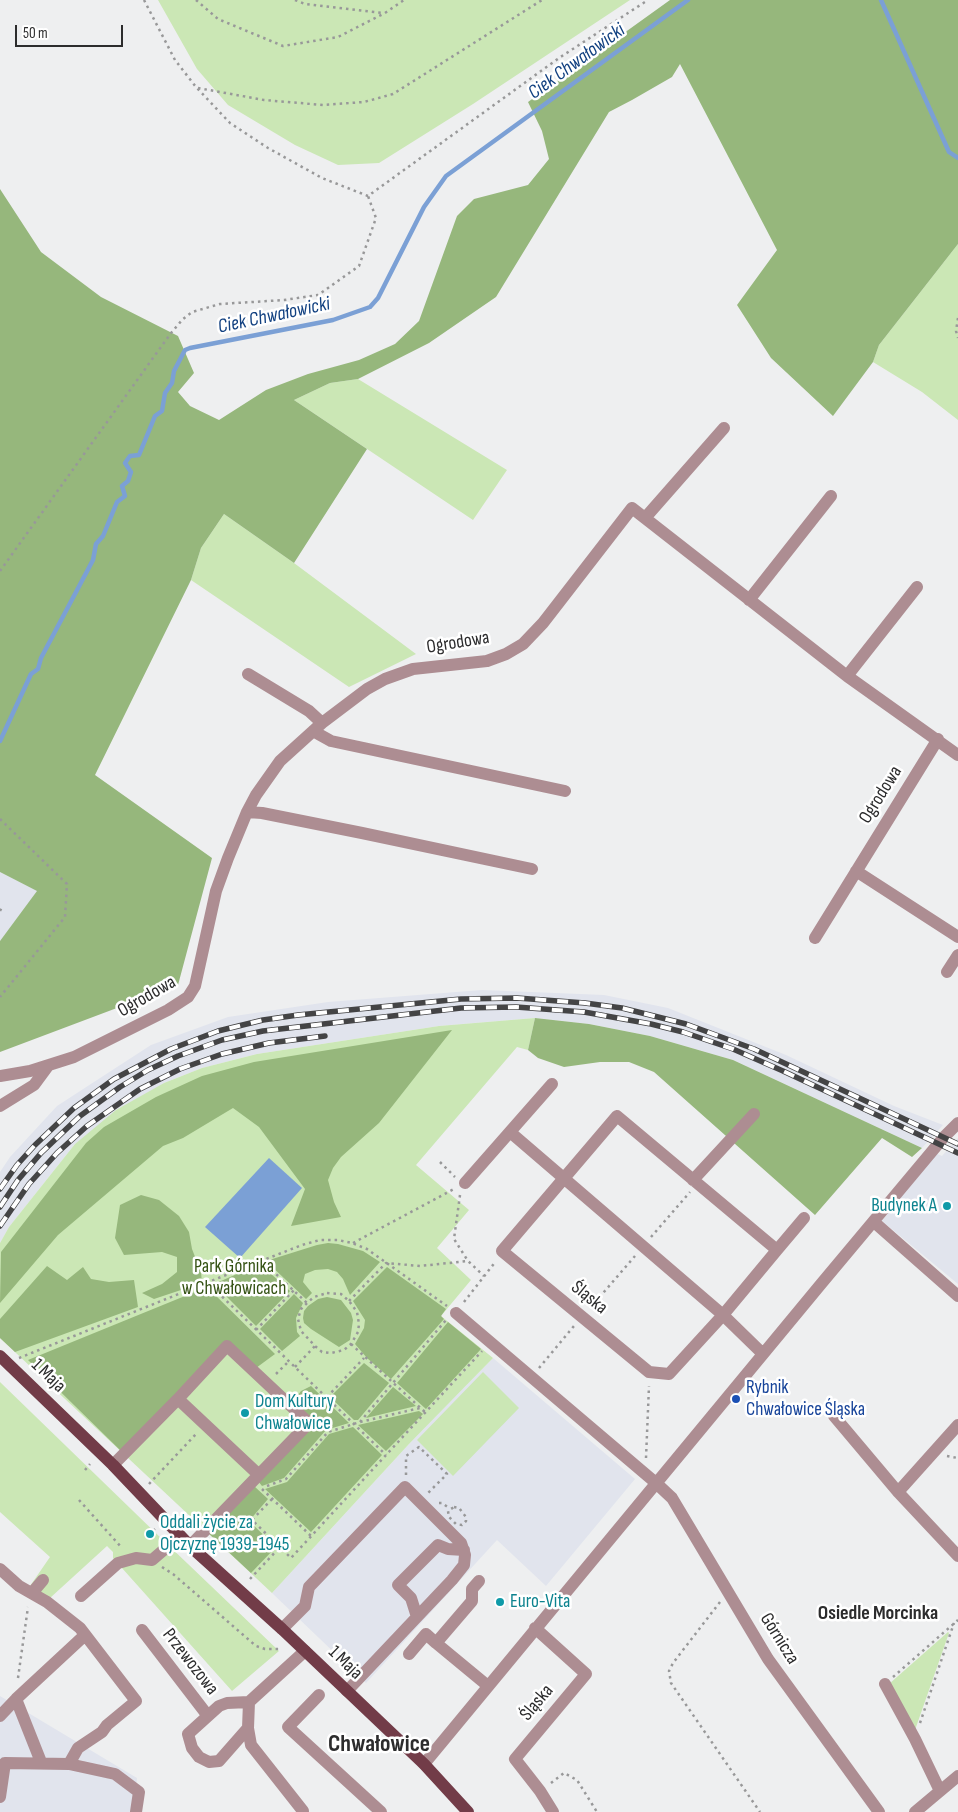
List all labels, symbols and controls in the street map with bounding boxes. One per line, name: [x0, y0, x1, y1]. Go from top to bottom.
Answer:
scale bar: [18, 15, 125, 47]
water label: Ciek Chwałowicki: [524, 19, 630, 105]
text: 50 m: [23, 24, 48, 43]
water label: Ciek Chwałowicki: [216, 292, 332, 340]
street label: Ogrodowa: [425, 627, 491, 659]
street label: Ogrodowa: [855, 762, 907, 828]
street label: Ogrodowa: [114, 971, 180, 1023]
place label: Budynek A: [871, 1195, 937, 1217]
marker: Budynek A: [941, 1200, 953, 1212]
park label: Park Górnika w Chwałowicach: [182, 1256, 286, 1300]
street label: Śląska: [566, 1276, 612, 1320]
street label: 1 Maja: [26, 1354, 70, 1398]
place label: Rybnik Chwałowice Śląska: [746, 1377, 865, 1421]
place label: Dom Kultury Chwałowice: [255, 1391, 334, 1435]
marker: Rybnik Chwałowice Śląska: [730, 1393, 742, 1405]
marker: Dom Kultury Chwałowice: [239, 1407, 251, 1419]
place label: Oddali życie za Ojczyznę 1939-1945: [160, 1512, 289, 1556]
marker: Oddali życie za Ojczyznę 1939-1945: [144, 1528, 156, 1540]
place label: Euro-Vita: [510, 1591, 570, 1613]
marker: Euro-Vita: [494, 1596, 506, 1608]
district label: Osiedle Morcinka: [818, 1602, 938, 1626]
street label: Górnicza: [754, 1609, 804, 1669]
street label: Przewozowa: [157, 1624, 223, 1700]
street label: 1 Maja: [323, 1641, 367, 1685]
street label: Śląska: [515, 1680, 559, 1726]
district label: Chwałowice: [328, 1731, 430, 1759]

